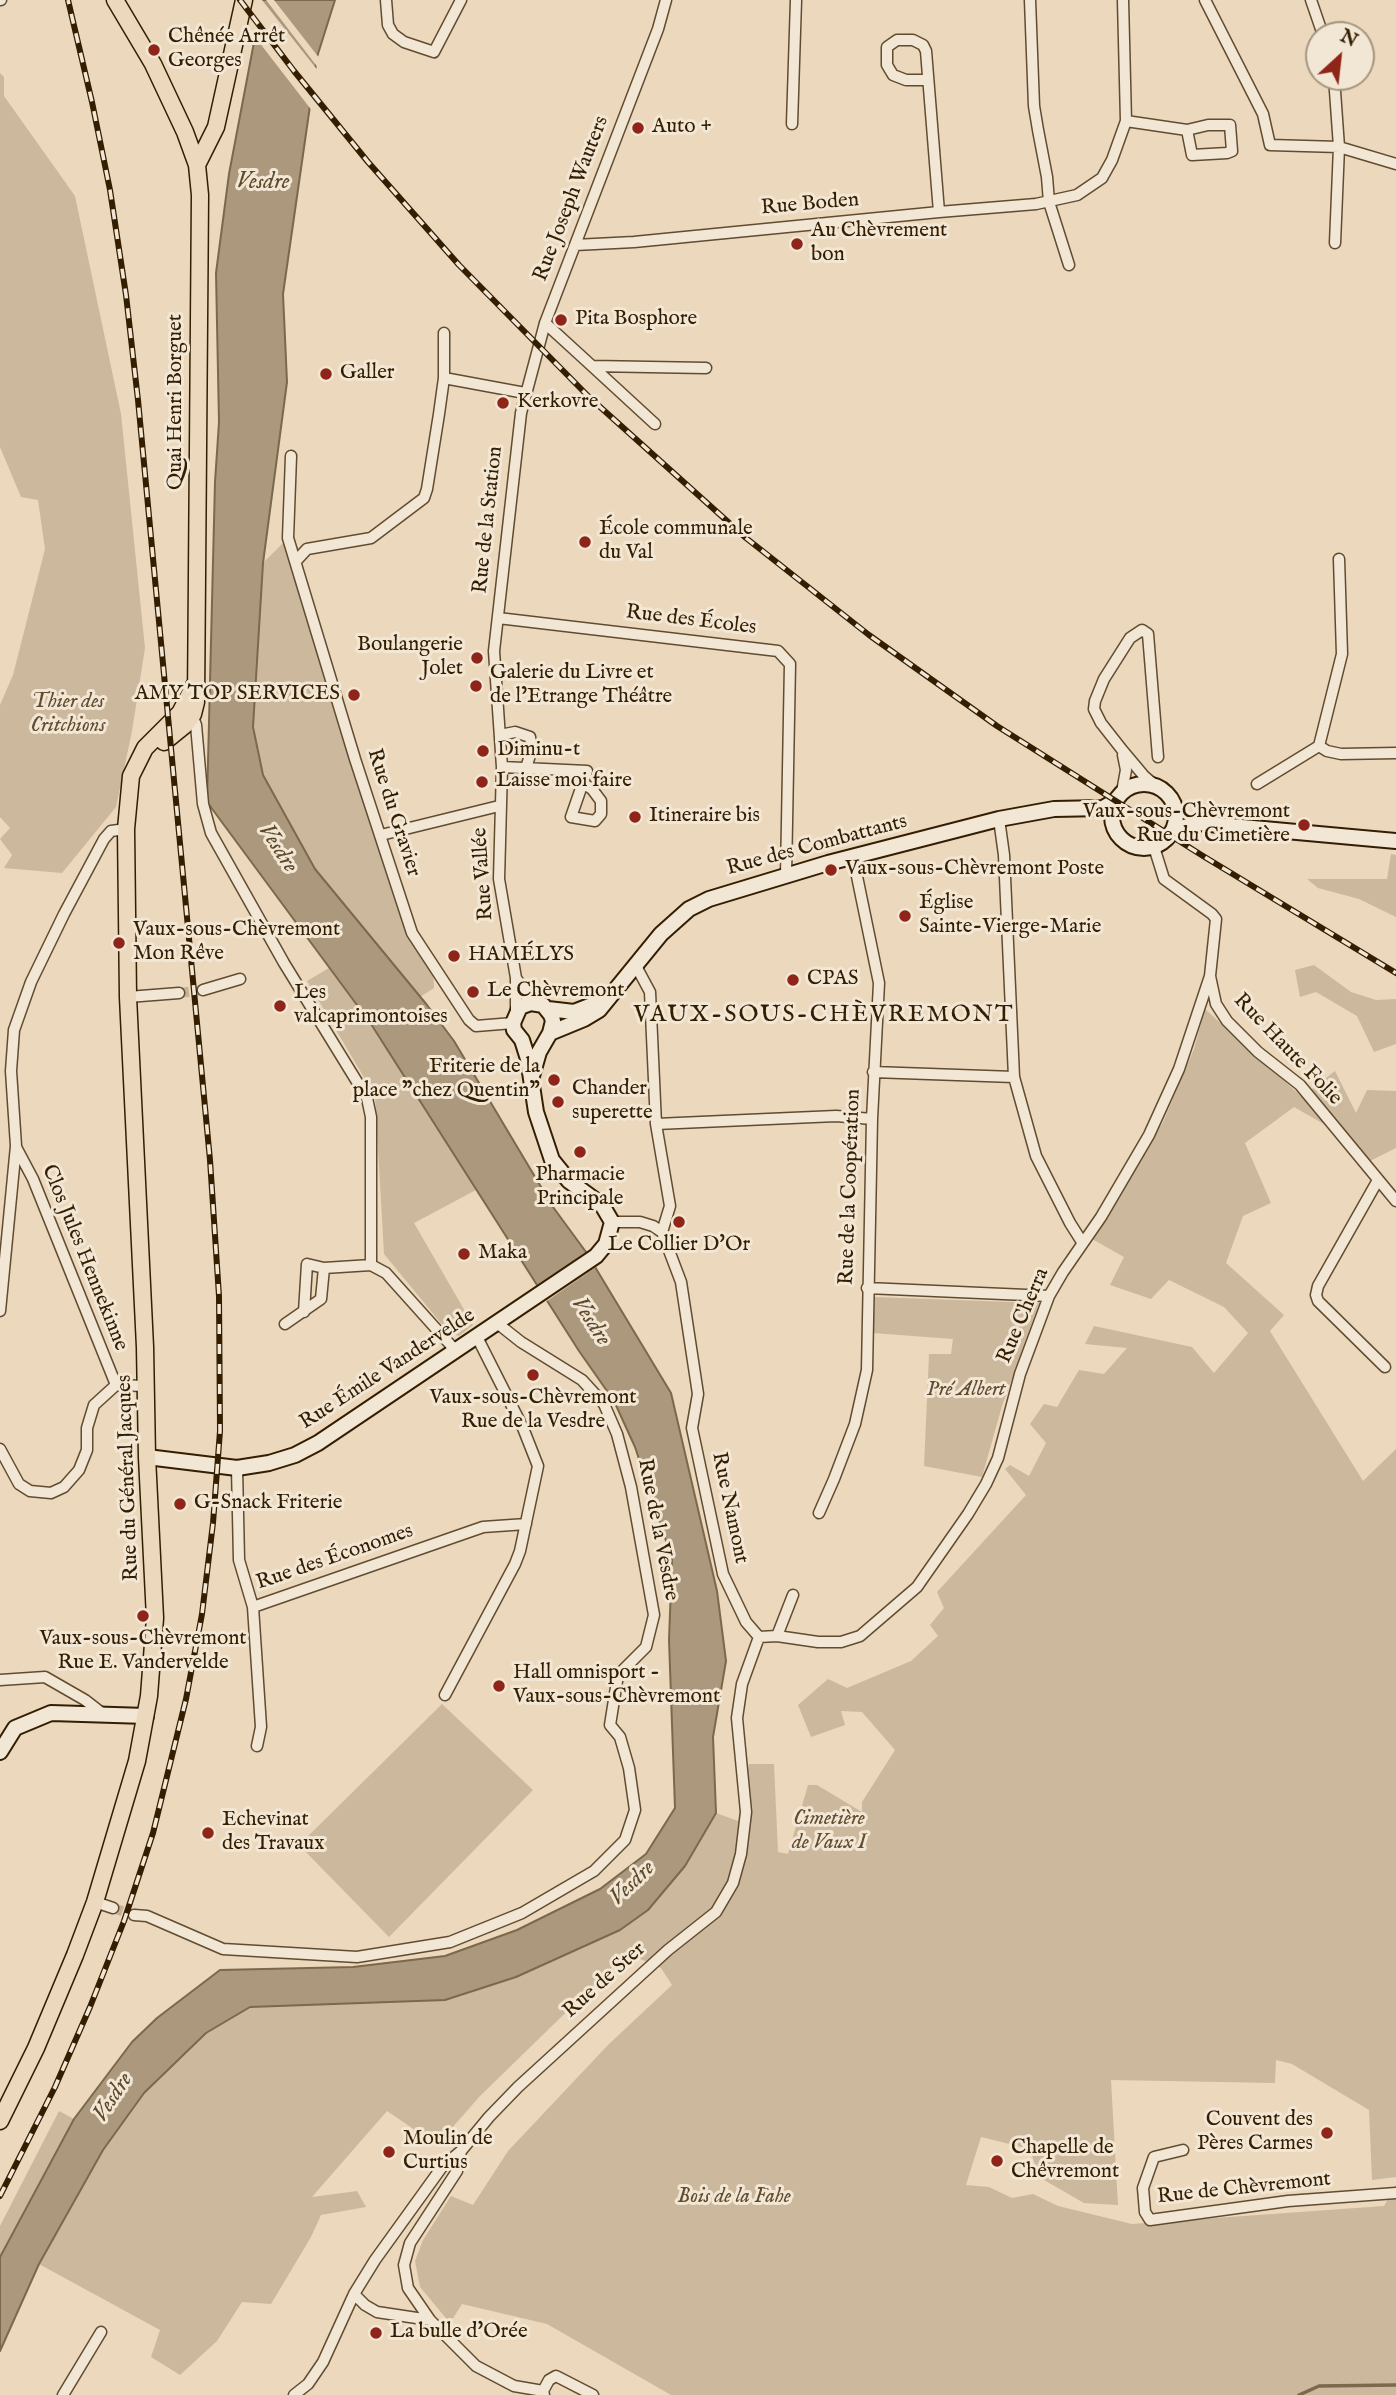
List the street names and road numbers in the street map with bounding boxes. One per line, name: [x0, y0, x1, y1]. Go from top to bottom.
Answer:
street label: Rue Joseph Wauters: [529, 113, 615, 285]
street label: Rue Boden: [760, 188, 860, 222]
street label: Quai Henri Borguet: [164, 314, 190, 490]
street label: Rue de la Station: [469, 445, 509, 595]
street label: Rue des Écoles: [624, 600, 758, 642]
street label: Rue du Gravier: [360, 746, 426, 880]
street label: Rue des Combattants: [724, 810, 910, 882]
street label: Rue Vallée: [468, 827, 500, 921]
street label: Rue Haute Folie: [1227, 989, 1347, 1111]
street label: Rue de la Coopération: [835, 1088, 867, 1286]
street label: Clos Jules Hennekinne: [35, 1161, 133, 1355]
street label: Rue Cherra: [993, 1264, 1055, 1368]
street label: Rue Émile Vandervelde: [296, 1304, 480, 1436]
street label: Rue du Général Jacques: [113, 1374, 145, 1582]
street label: Rue Namont: [705, 1450, 753, 1566]
street label: Rue de la Vesdre: [631, 1457, 683, 1603]
street label: Rue des Économes: [253, 1519, 417, 1597]
street label: Rue de Ster: [559, 1938, 651, 2024]
street label: Rue de Chèvremont: [1156, 2167, 1332, 2211]

